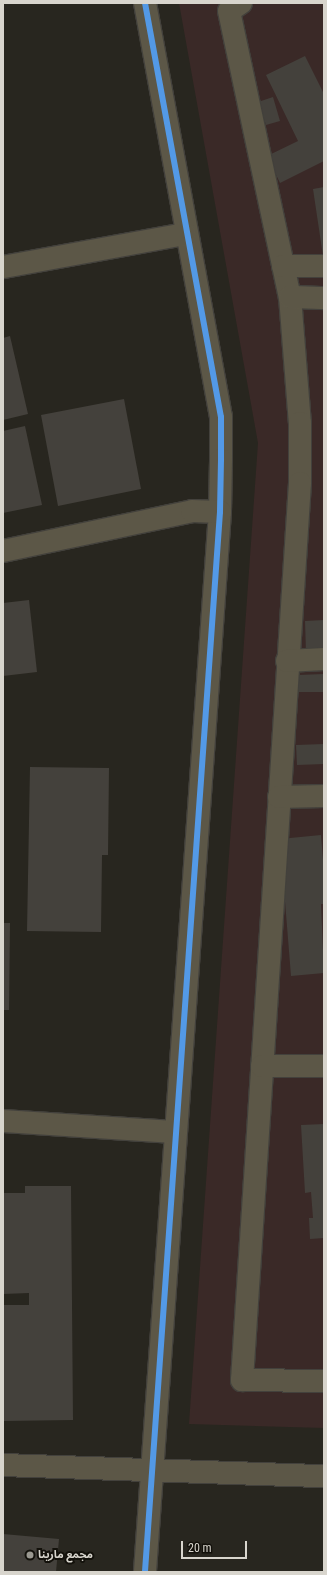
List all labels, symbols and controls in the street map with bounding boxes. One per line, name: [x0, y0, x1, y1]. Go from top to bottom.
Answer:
scale bar: [183, 1533, 249, 1559]
text: 20 m: [188, 1541, 212, 1555]
place label: مجمع مارينا: [38, 1548, 93, 1562]
marker: مجمع مارينا: [25, 1550, 35, 1560]

